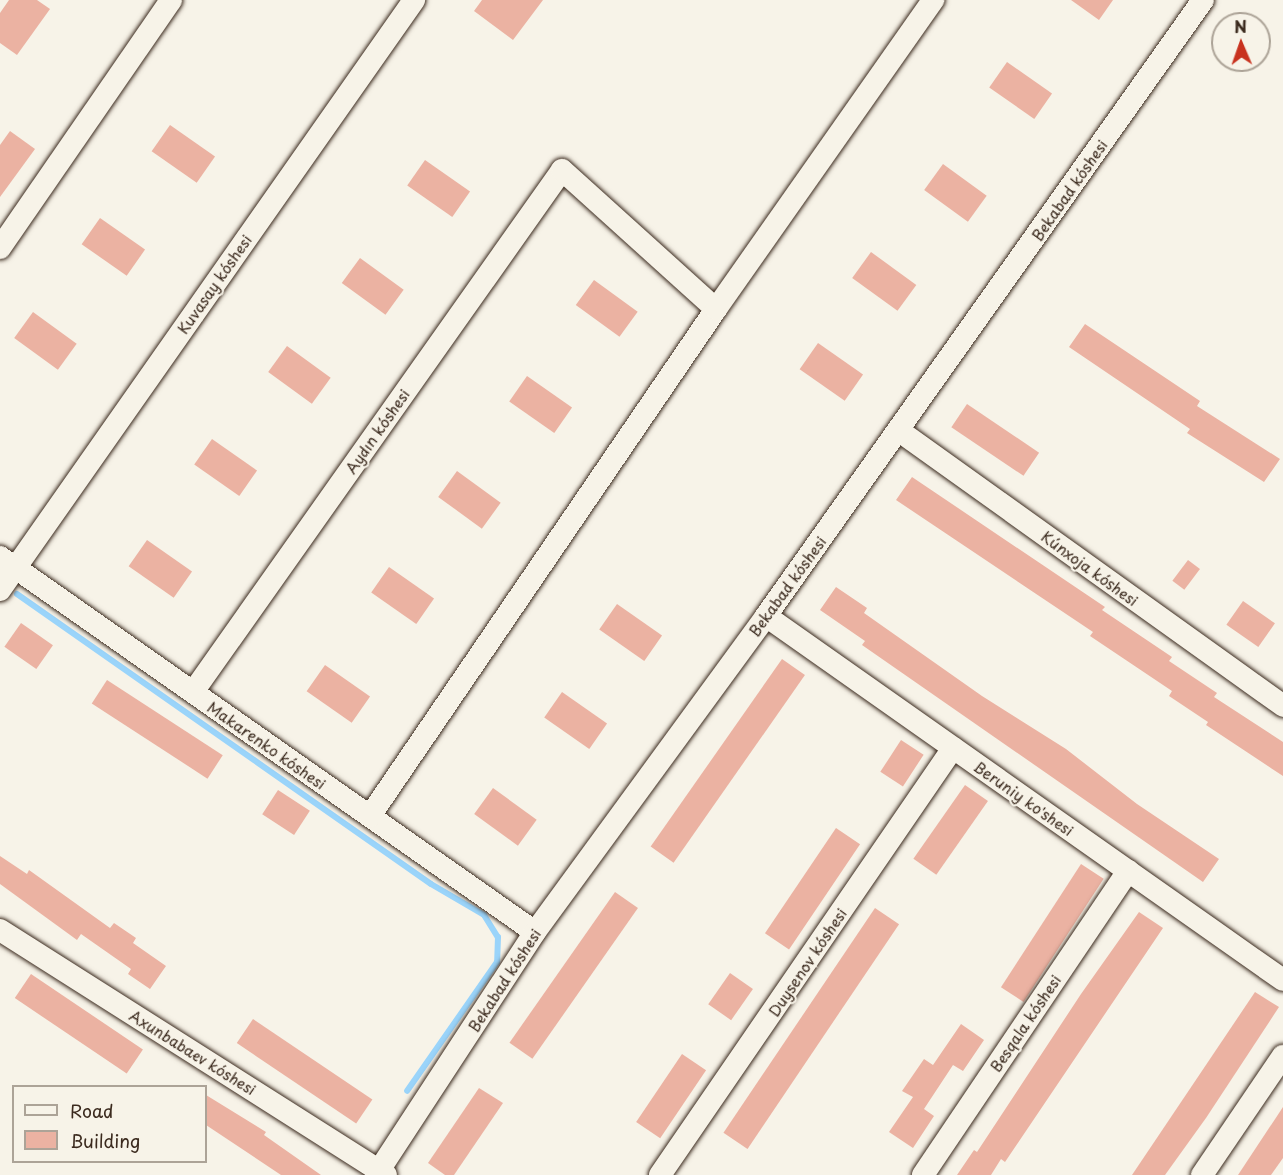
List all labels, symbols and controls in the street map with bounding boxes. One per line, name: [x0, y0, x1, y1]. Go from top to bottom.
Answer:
north arrow: [1211, 12, 1271, 72]
text: N: [1234, 14, 1247, 38]
street label: Bekabad kóshesi: [1027, 136, 1111, 244]
street label: Kuvasay kóshesi: [173, 231, 255, 337]
street label: Aydın kóshesi: [341, 385, 413, 477]
street label: Kúnxoja kóshesi: [1038, 527, 1142, 609]
street label: Bekabad kóshesi: [744, 532, 830, 640]
street label: Makarenko kóshesi: [204, 697, 330, 793]
street label: Beruniy ko'shesi: [971, 757, 1077, 839]
street label: Duysenov kóshesi: [764, 905, 850, 1019]
street label: Bekabad kóshesi: [464, 925, 544, 1035]
street label: Besqala kóshesi: [986, 971, 1064, 1075]
street label: Axunbabaev kóshesi: [126, 1006, 260, 1098]
legend: [12, 1085, 207, 1163]
text: Road: [70, 1097, 114, 1124]
text: Building: [70, 1127, 140, 1154]

